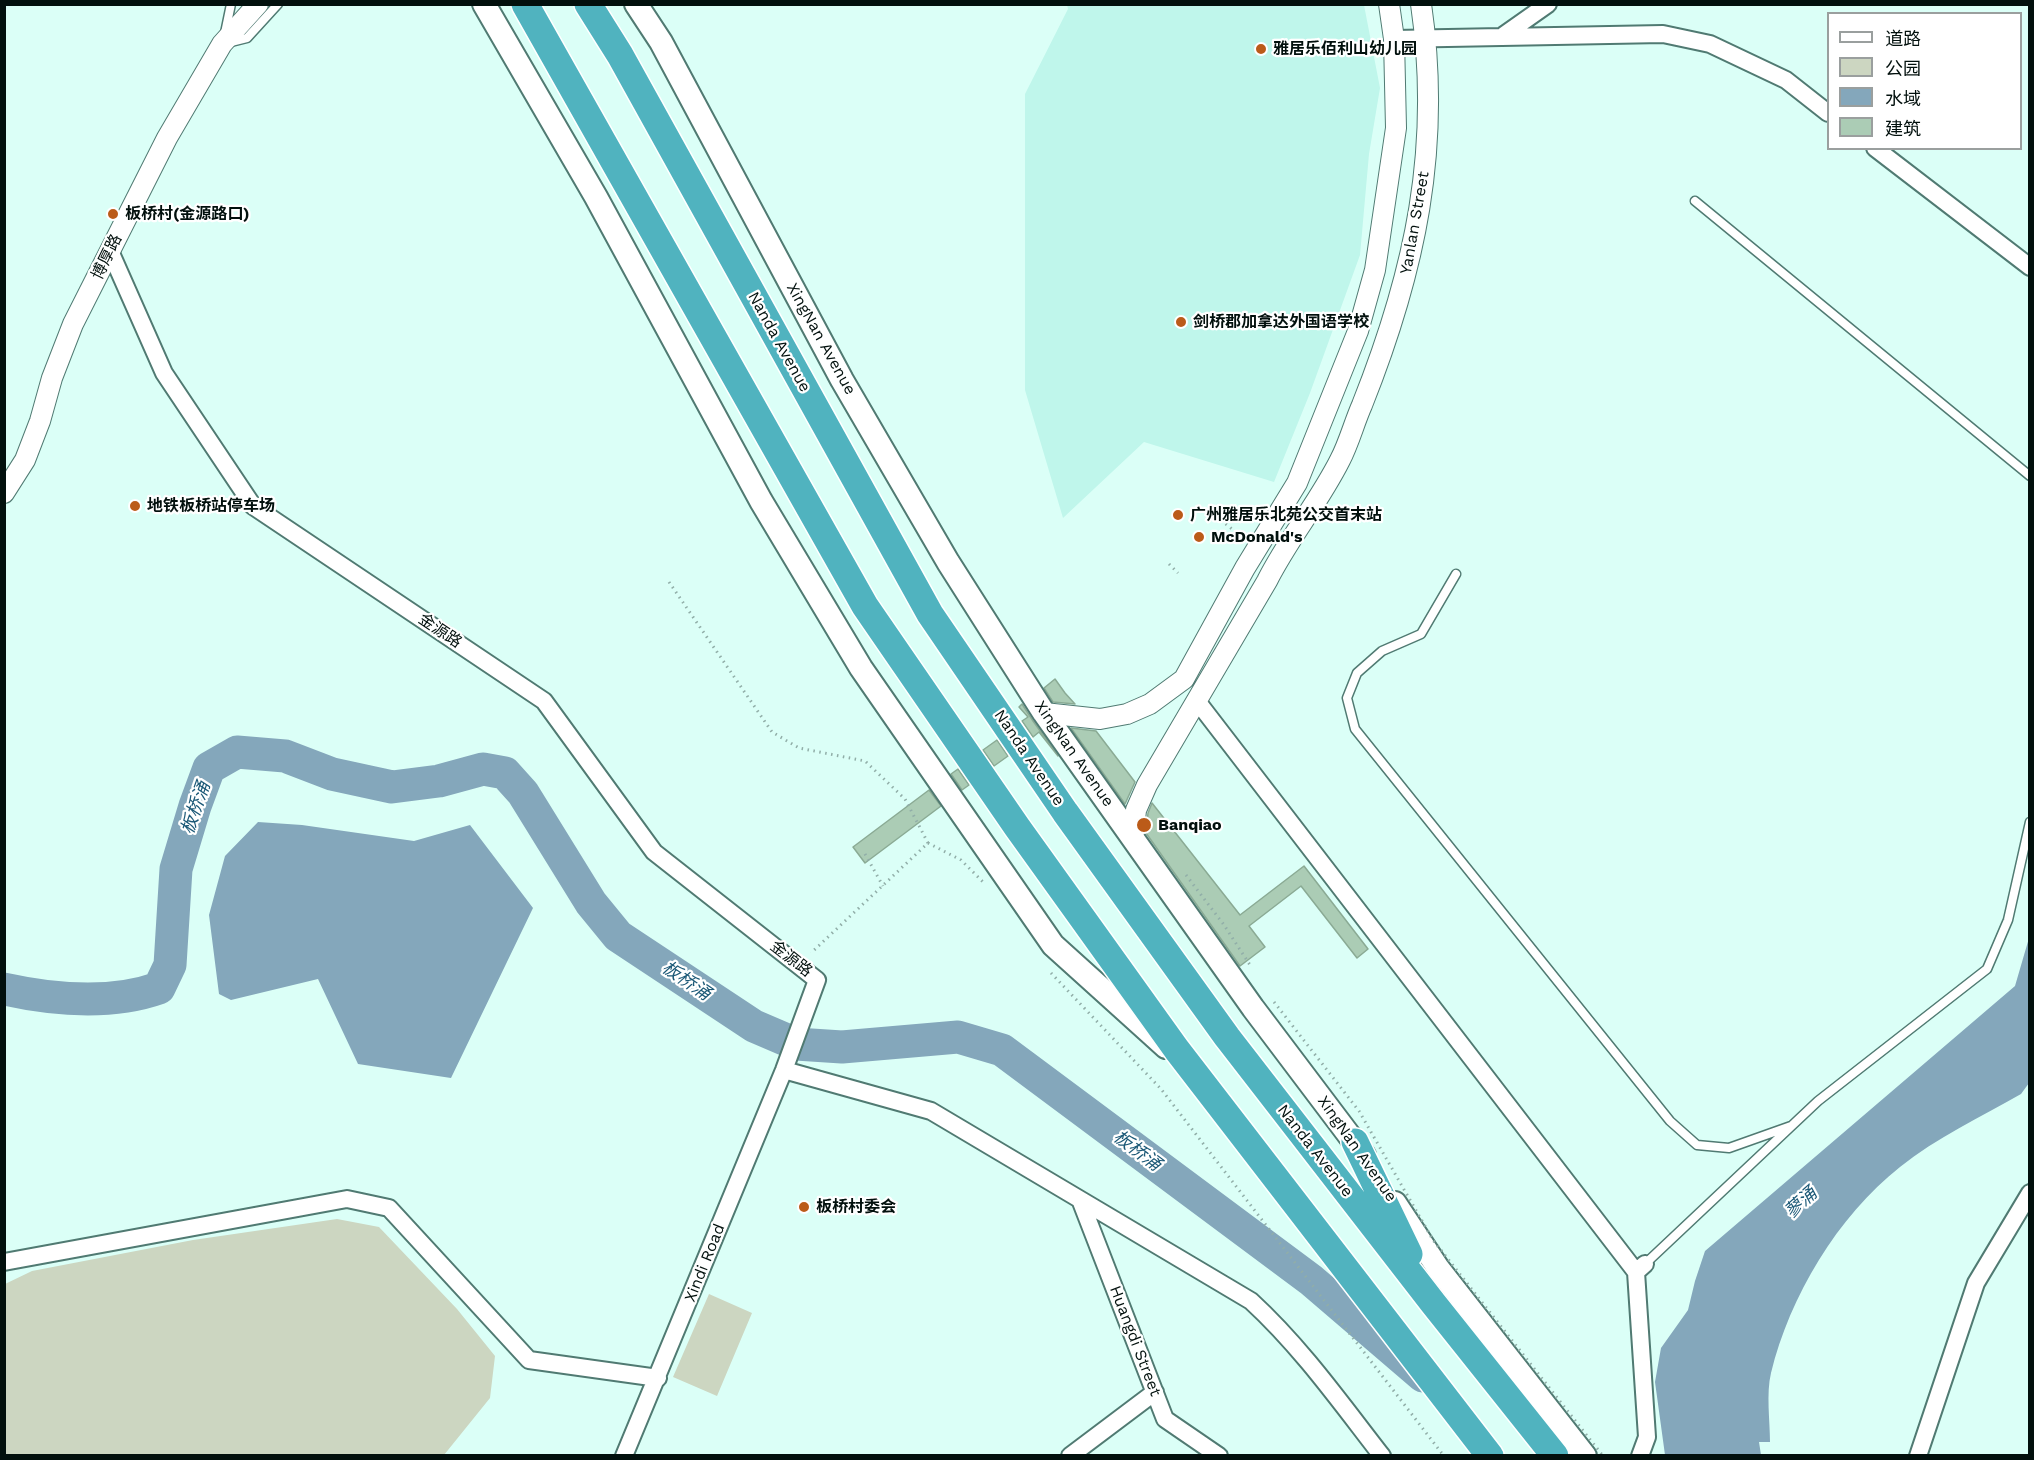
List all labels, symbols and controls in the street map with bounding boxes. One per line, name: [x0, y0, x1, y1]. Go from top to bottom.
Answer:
legend: [1827, 12, 2022, 150]
text: 道路: [1885, 28, 1921, 49]
place label: 雅居乐佰利山幼儿园: [1273, 39, 1417, 59]
marker: 雅居乐佰利山幼儿园: [1254, 42, 1268, 56]
text: 公园: [1885, 58, 1921, 79]
text: 水域: [1885, 88, 1921, 109]
text: 建筑: [1885, 118, 1921, 139]
street label: Yanlan Street: [1396, 170, 1434, 276]
place label: 板桥村(金源路口): [125, 204, 250, 224]
marker: 板桥村(金源路口): [106, 207, 120, 221]
street label: 博厚路: [88, 231, 126, 283]
street label: XingNan Avenue: [782, 280, 860, 398]
street label: Nanda Avenue: [744, 288, 814, 396]
place label: 剑桥郡加拿达外国语学校: [1193, 312, 1369, 332]
marker: 剑桥郡加拿达外国语学校: [1174, 315, 1188, 329]
place label: 地铁板桥站停车场: [147, 496, 275, 516]
marker: 地铁板桥站停车场: [128, 499, 142, 513]
place label: 广州雅居乐北苑公交首末站: [1190, 505, 1382, 525]
marker: 广州雅居乐北苑公交首末站: [1171, 508, 1185, 522]
place label: McDonald's: [1211, 527, 1303, 547]
marker: McDonald's: [1192, 530, 1206, 544]
street label: 金源路: [415, 610, 465, 652]
street label: XingNan Avenue: [1030, 697, 1118, 811]
street label: Nanda Avenue: [990, 706, 1068, 810]
water label: 板桥涌: [177, 779, 215, 837]
place label: Banqiao: [1158, 815, 1222, 835]
marker: Banqiao: [1135, 816, 1153, 834]
street label: 金源路: [766, 937, 816, 981]
water label: 板桥涌: [658, 957, 714, 1005]
street label: XingNan Avenue: [1313, 1092, 1401, 1206]
street label: Nanda Avenue: [1273, 1101, 1357, 1201]
water label: 板桥涌: [1109, 1126, 1165, 1176]
water label: 蓼涌: [1780, 1183, 1822, 1223]
place label: 板桥村委会: [816, 1197, 896, 1217]
marker: 板桥村委会: [797, 1200, 811, 1214]
street label: Xindi Road: [681, 1221, 729, 1305]
street label: Huangdi Street: [1105, 1283, 1165, 1399]

